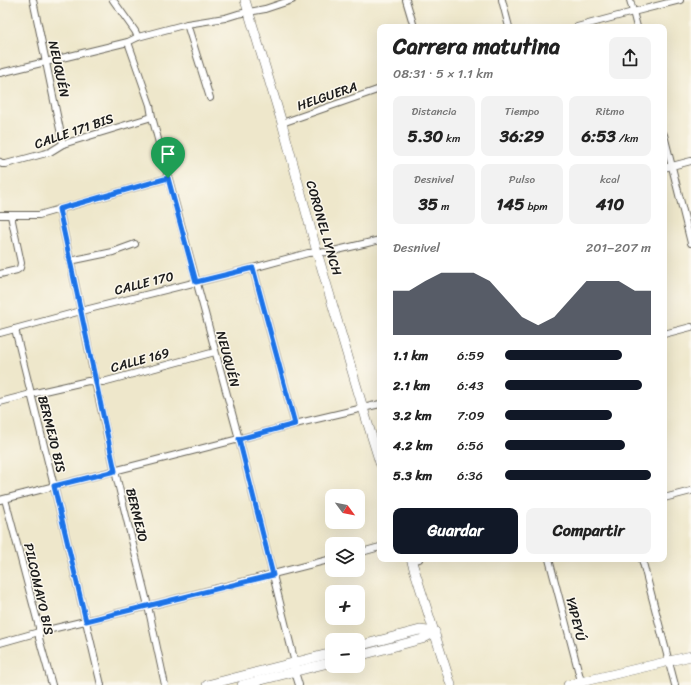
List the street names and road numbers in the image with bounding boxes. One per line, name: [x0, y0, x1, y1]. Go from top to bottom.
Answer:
street label: NEUQUÉN: [42, 38, 76, 100]
street label: HELGUERA: [294, 75, 360, 117]
street label: CALLE 171 BIS: [31, 107, 117, 155]
street label: CORONEL LYNCH: [299, 178, 349, 278]
street label: CALLE 170: [112, 265, 176, 301]
street label: NEUQUÉN: [209, 328, 247, 390]
street label: CALLE 169: [108, 341, 172, 379]
street label: BERMEJO BIS: [31, 393, 73, 475]
street label: BERMEJO: [119, 486, 155, 544]
street label: PILCOMAYO BIS: [17, 541, 61, 637]
street label: YAPEYÚ: [559, 595, 593, 644]

